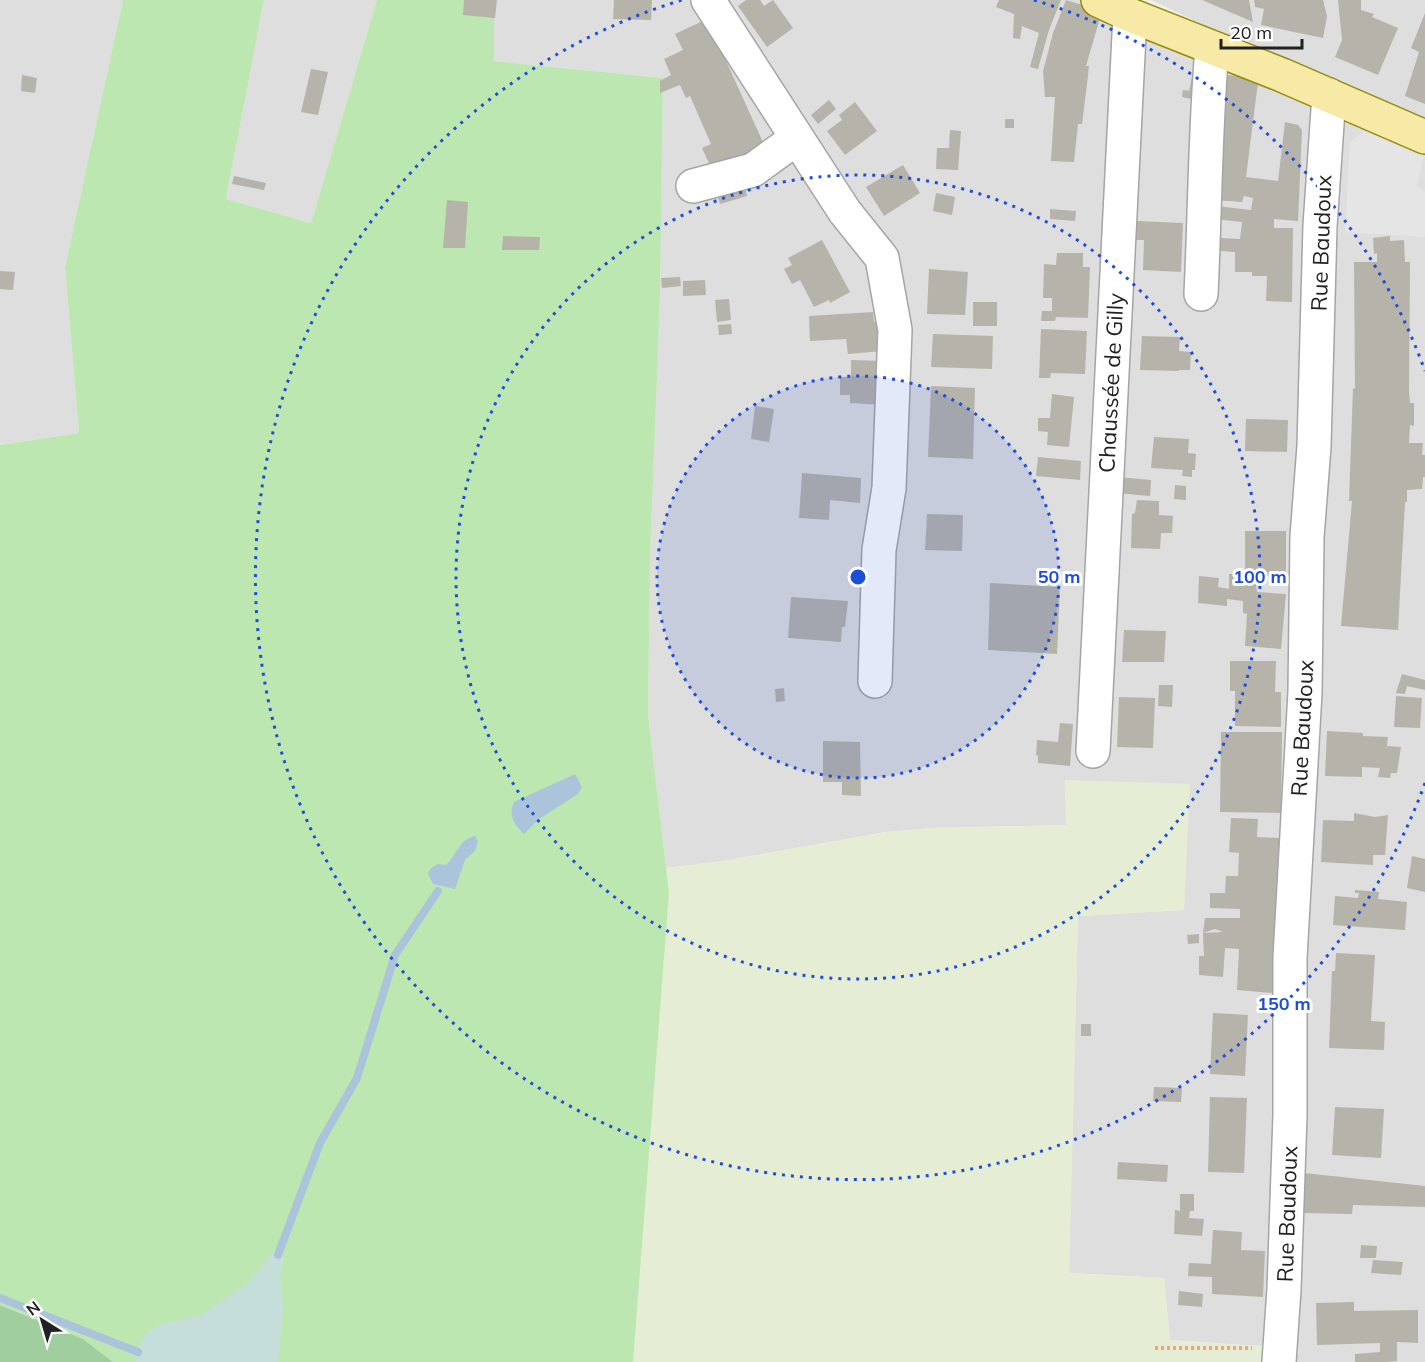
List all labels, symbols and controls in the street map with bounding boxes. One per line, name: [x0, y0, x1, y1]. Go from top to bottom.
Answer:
scale bar: [1221, 12, 1302, 50]
text: 20 m: [1230, 21, 1272, 44]
street label: Rue Baudoux: [1305, 174, 1337, 312]
street label: Chaussée de Gilly: [1092, 292, 1130, 473]
text: 50 m: [1038, 565, 1080, 588]
text: 100 m: [1233, 565, 1287, 588]
centre of rings: [848, 567, 868, 587]
street label: Rue Baudoux: [1284, 659, 1320, 797]
text: 150 m: [1257, 992, 1311, 1015]
street label: Rue Baudoux: [1271, 1145, 1303, 1283]
north arrow: [12, 1290, 72, 1350]
text: N: [22, 1296, 44, 1320]

